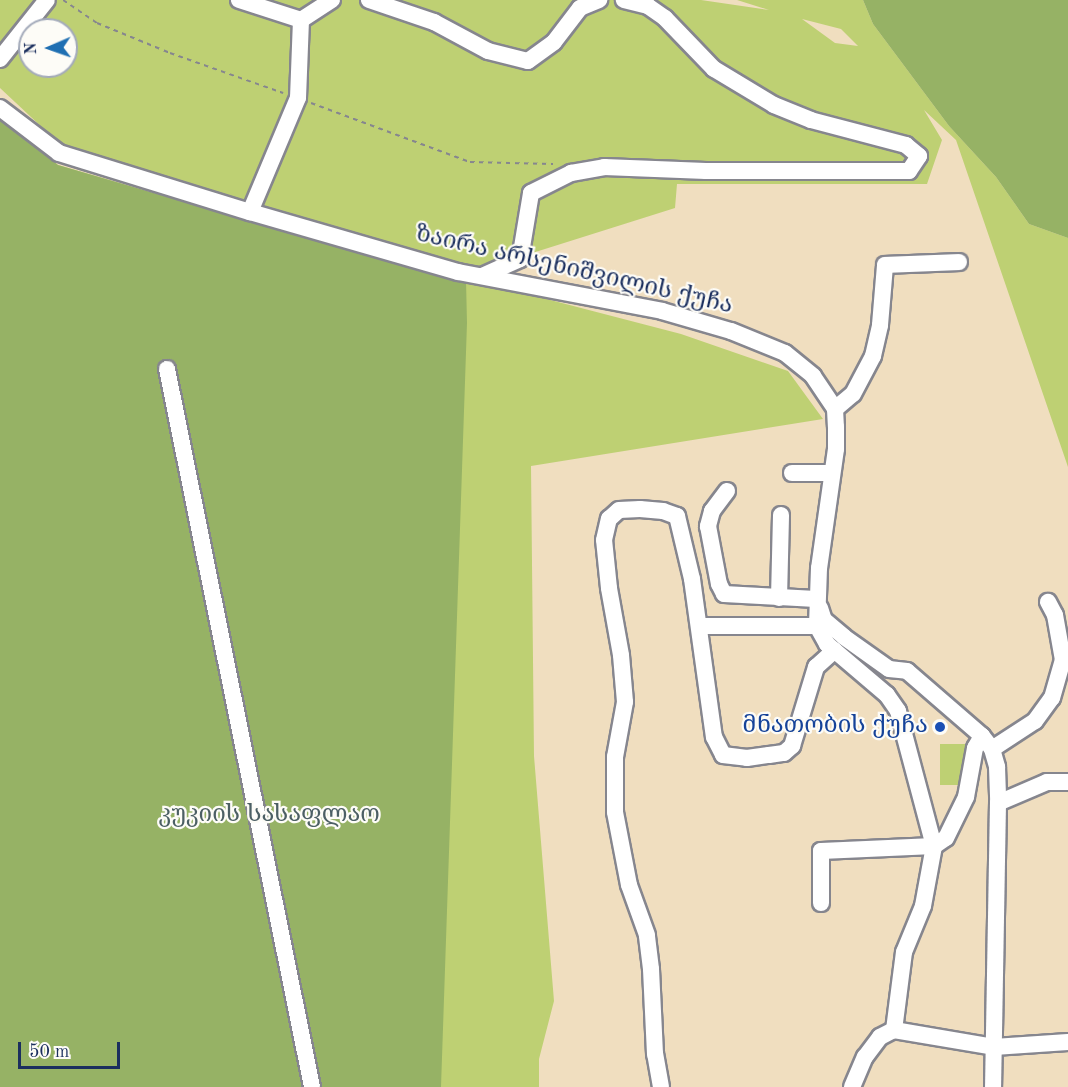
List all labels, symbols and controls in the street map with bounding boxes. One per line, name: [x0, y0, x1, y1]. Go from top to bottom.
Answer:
north arrow: [18, 18, 78, 78]
text: N: [24, 42, 40, 55]
street label: ზაირა არსენიშვილის ქუჩა: [413, 220, 735, 322]
place label: მნათობის ქუჩა: [742, 713, 928, 741]
marker: მნათობის ქუჩა: [933, 720, 947, 734]
park label: კუკიის სასაფლაო: [158, 802, 380, 830]
scale bar: [21, 1030, 123, 1068]
text: 50 m: [29, 1043, 69, 1061]

